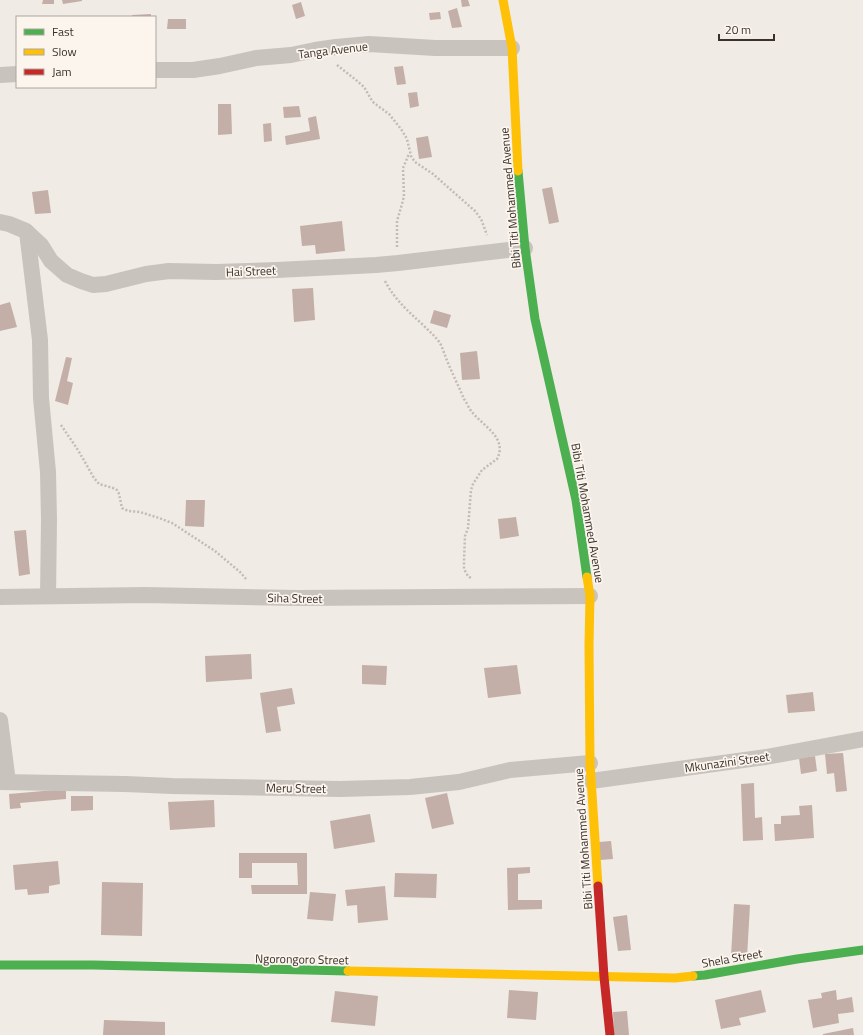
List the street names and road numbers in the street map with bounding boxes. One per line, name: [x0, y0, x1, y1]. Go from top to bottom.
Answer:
street label: Tanga Avenue: [297, 36, 369, 64]
street label: Bibi Titi Mohammed Avenue: [494, 127, 526, 269]
street label: Hai Street: [226, 261, 277, 281]
street label: Bibi Titi Mohammed Avenue: [566, 442, 610, 584]
street label: Siha Street: [267, 588, 324, 608]
street label: Mkunazini Street: [683, 747, 771, 777]
street label: Bibi Titi Mohammed Avenue: [569, 768, 597, 910]
street label: Meru Street: [266, 778, 327, 798]
street label: Shela Street: [700, 943, 765, 973]
street label: Ngorongoro Street: [255, 949, 350, 969]

